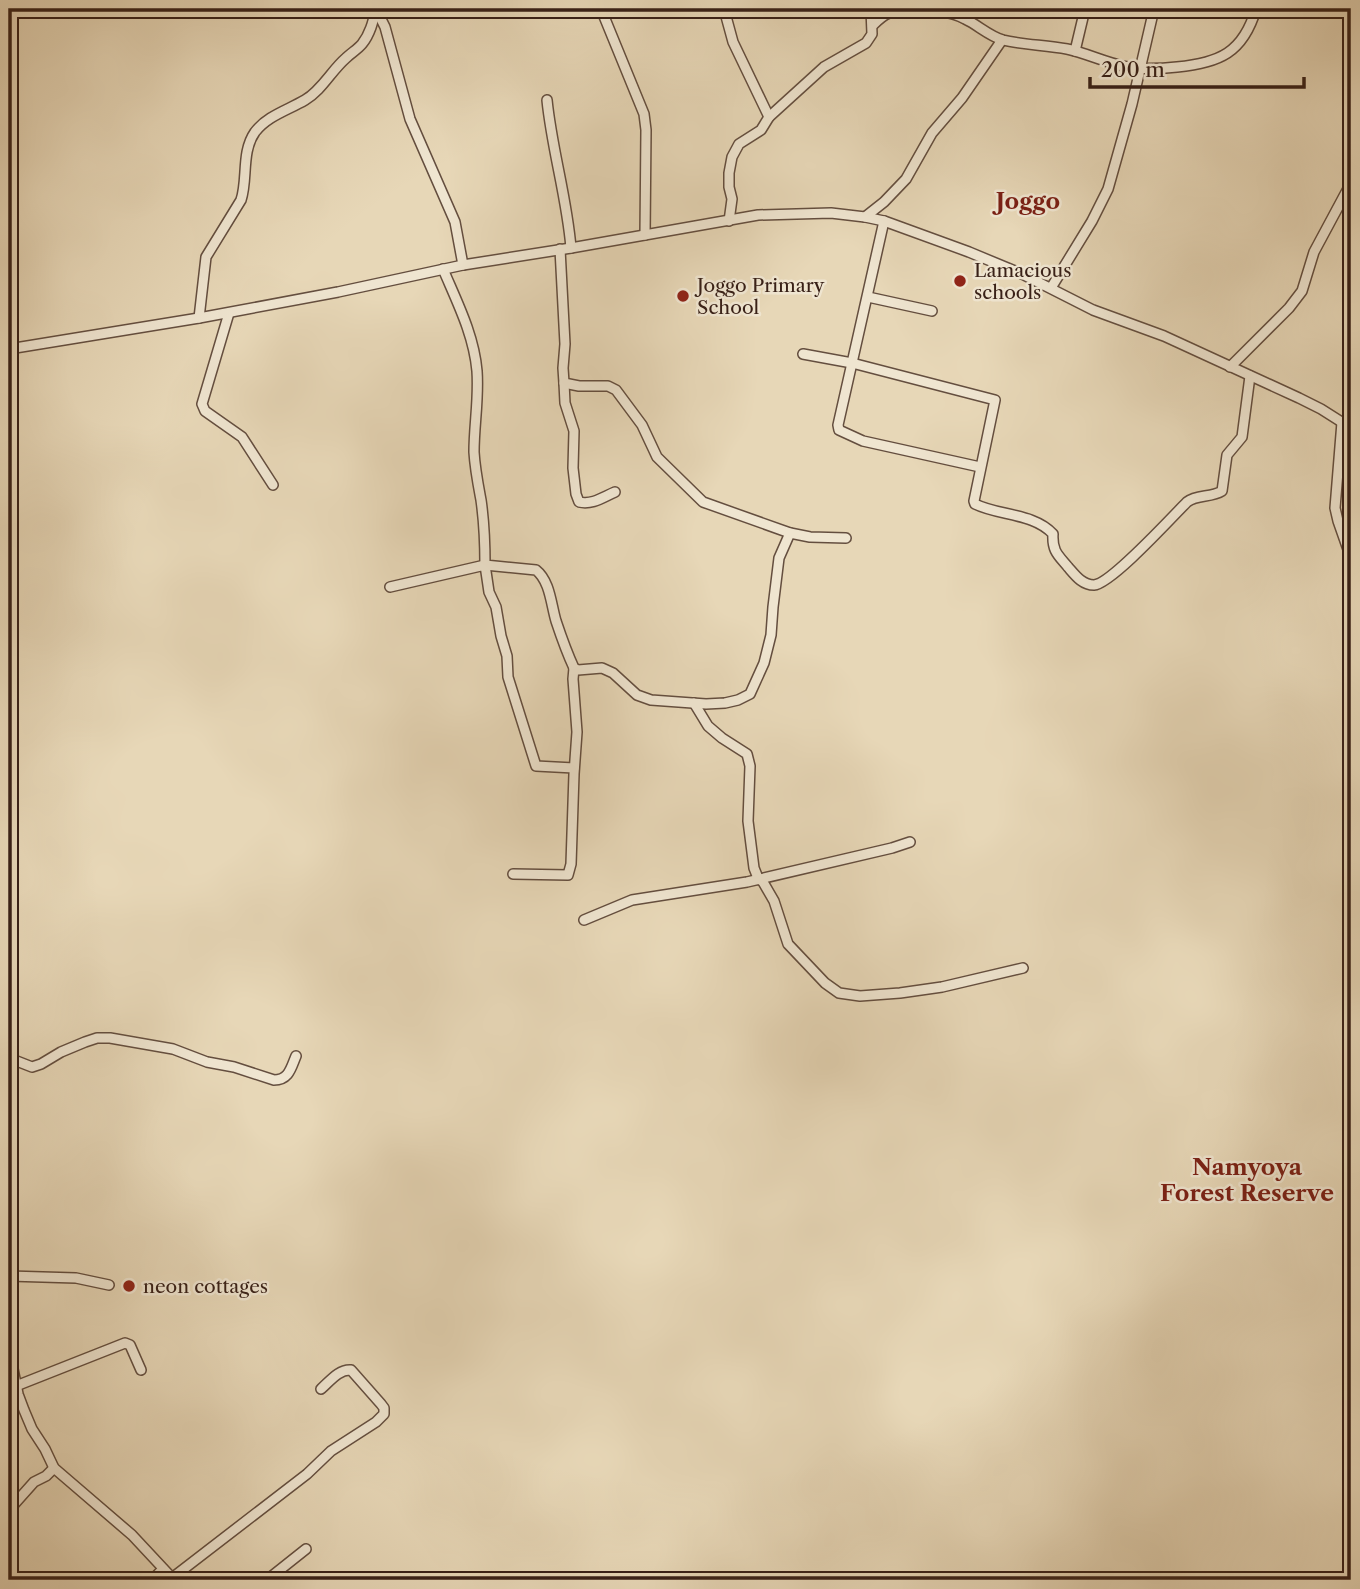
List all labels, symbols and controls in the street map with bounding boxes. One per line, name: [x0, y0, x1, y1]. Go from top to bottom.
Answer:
scale bar: [1090, 46, 1304, 90]
text: 200 m: [1101, 57, 1165, 82]
district label: Joggo: [992, 187, 1060, 215]
place label: Lamacious schools: [974, 259, 1072, 304]
marker: Lamacious schools: [952, 273, 968, 289]
place label: Joggo Primary School: [694, 274, 825, 319]
marker: Joggo Primary School: [675, 288, 691, 304]
district label: Namyoya Forest Reserve: [1160, 1153, 1334, 1207]
place label: neon cottages: [143, 1275, 268, 1298]
marker: neon cottages: [121, 1278, 137, 1294]

